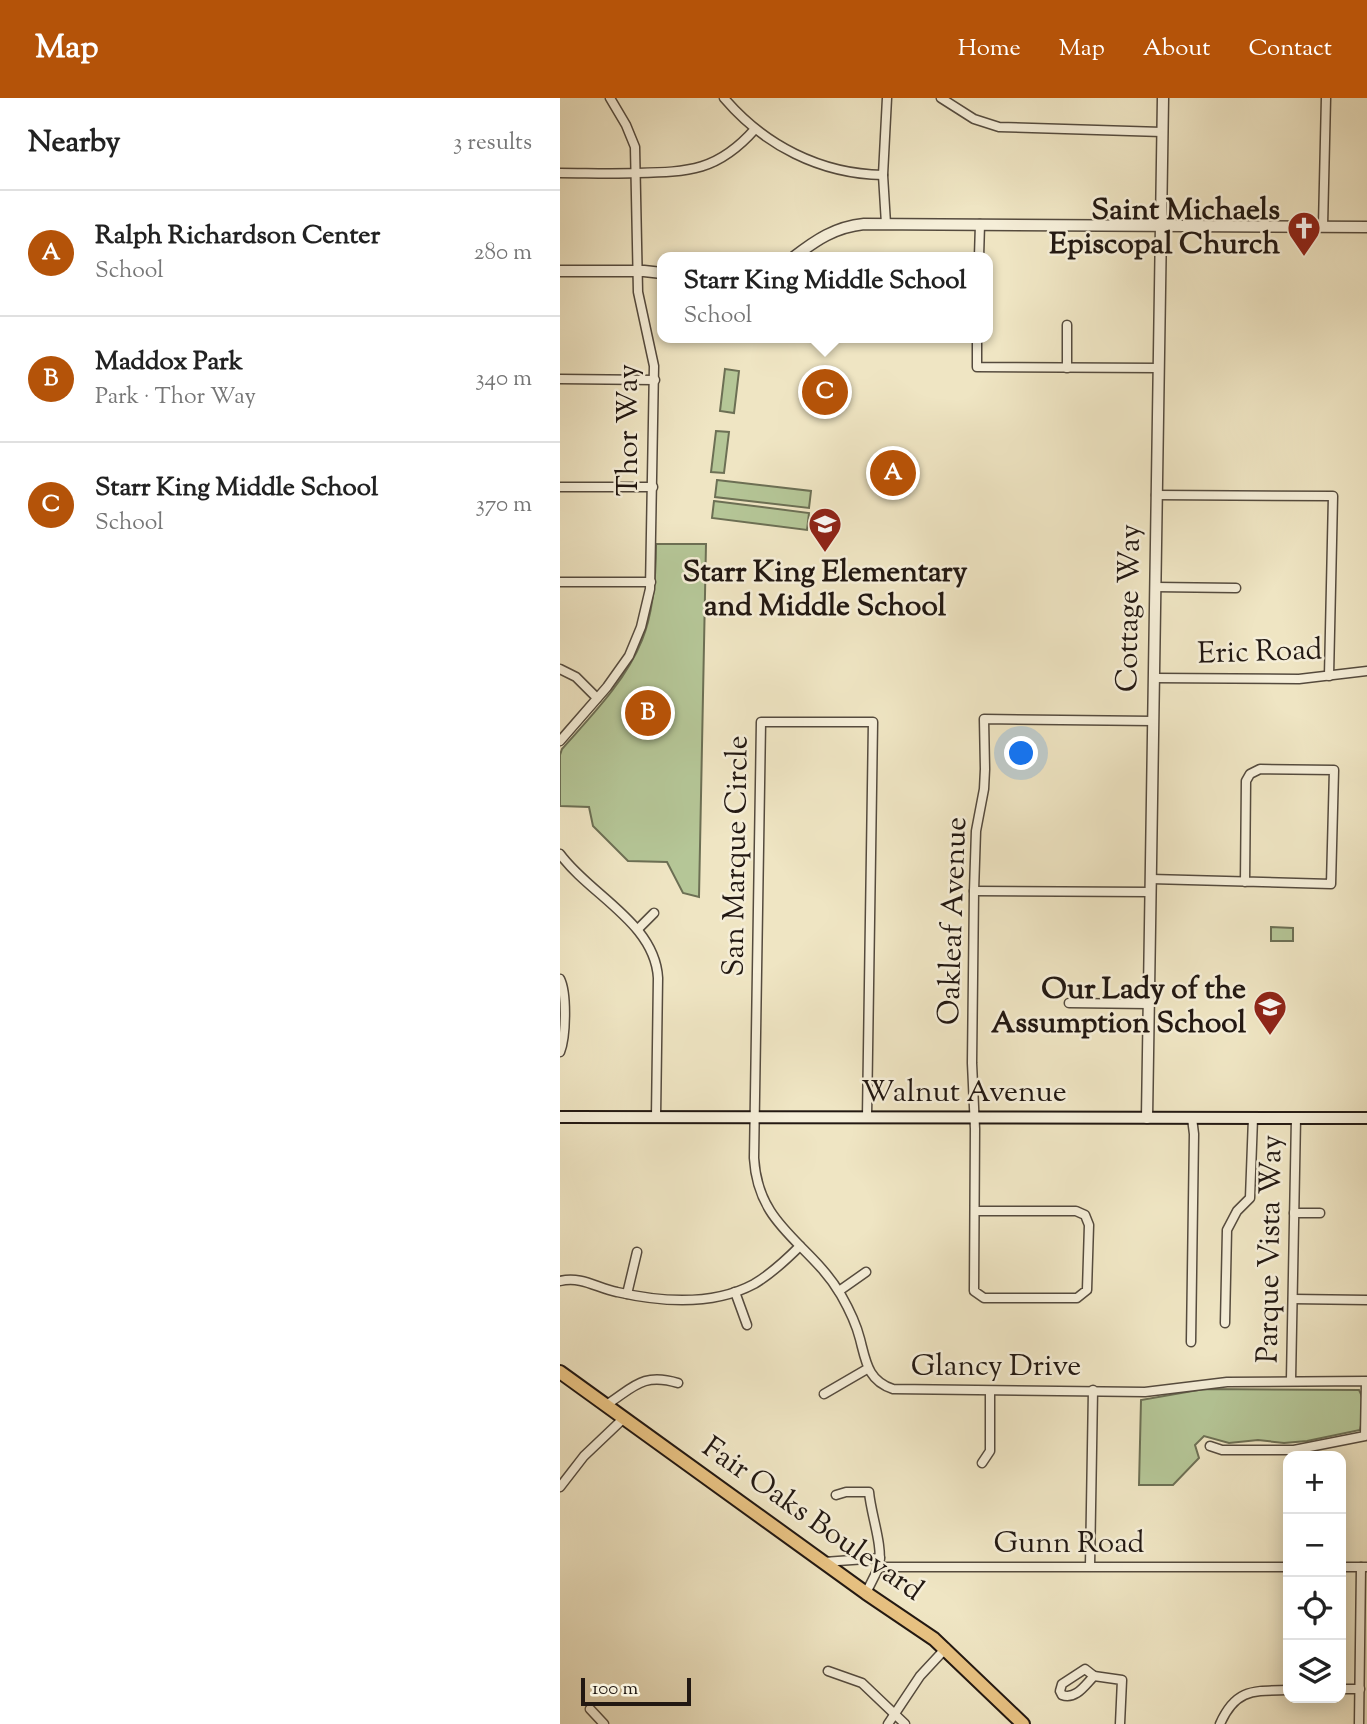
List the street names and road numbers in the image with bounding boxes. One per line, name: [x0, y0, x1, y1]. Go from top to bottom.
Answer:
street label: Thor Way: [608, 364, 651, 496]
street label: Cottage Way: [1107, 523, 1153, 693]
street label: Eric Road: [1197, 629, 1323, 677]
street label: San Marque Circle: [713, 735, 761, 977]
street label: Oakleaf Avenue: [929, 816, 979, 1026]
street label: Walnut Avenue: [861, 1072, 1067, 1115]
street label: Parque Vista Way: [1248, 1134, 1294, 1364]
street label: Glancy Drive: [911, 1346, 1081, 1389]
street label: Fair Oaks Boulevard: [693, 1427, 931, 1613]
street label: Gunn Road: [993, 1523, 1145, 1566]

